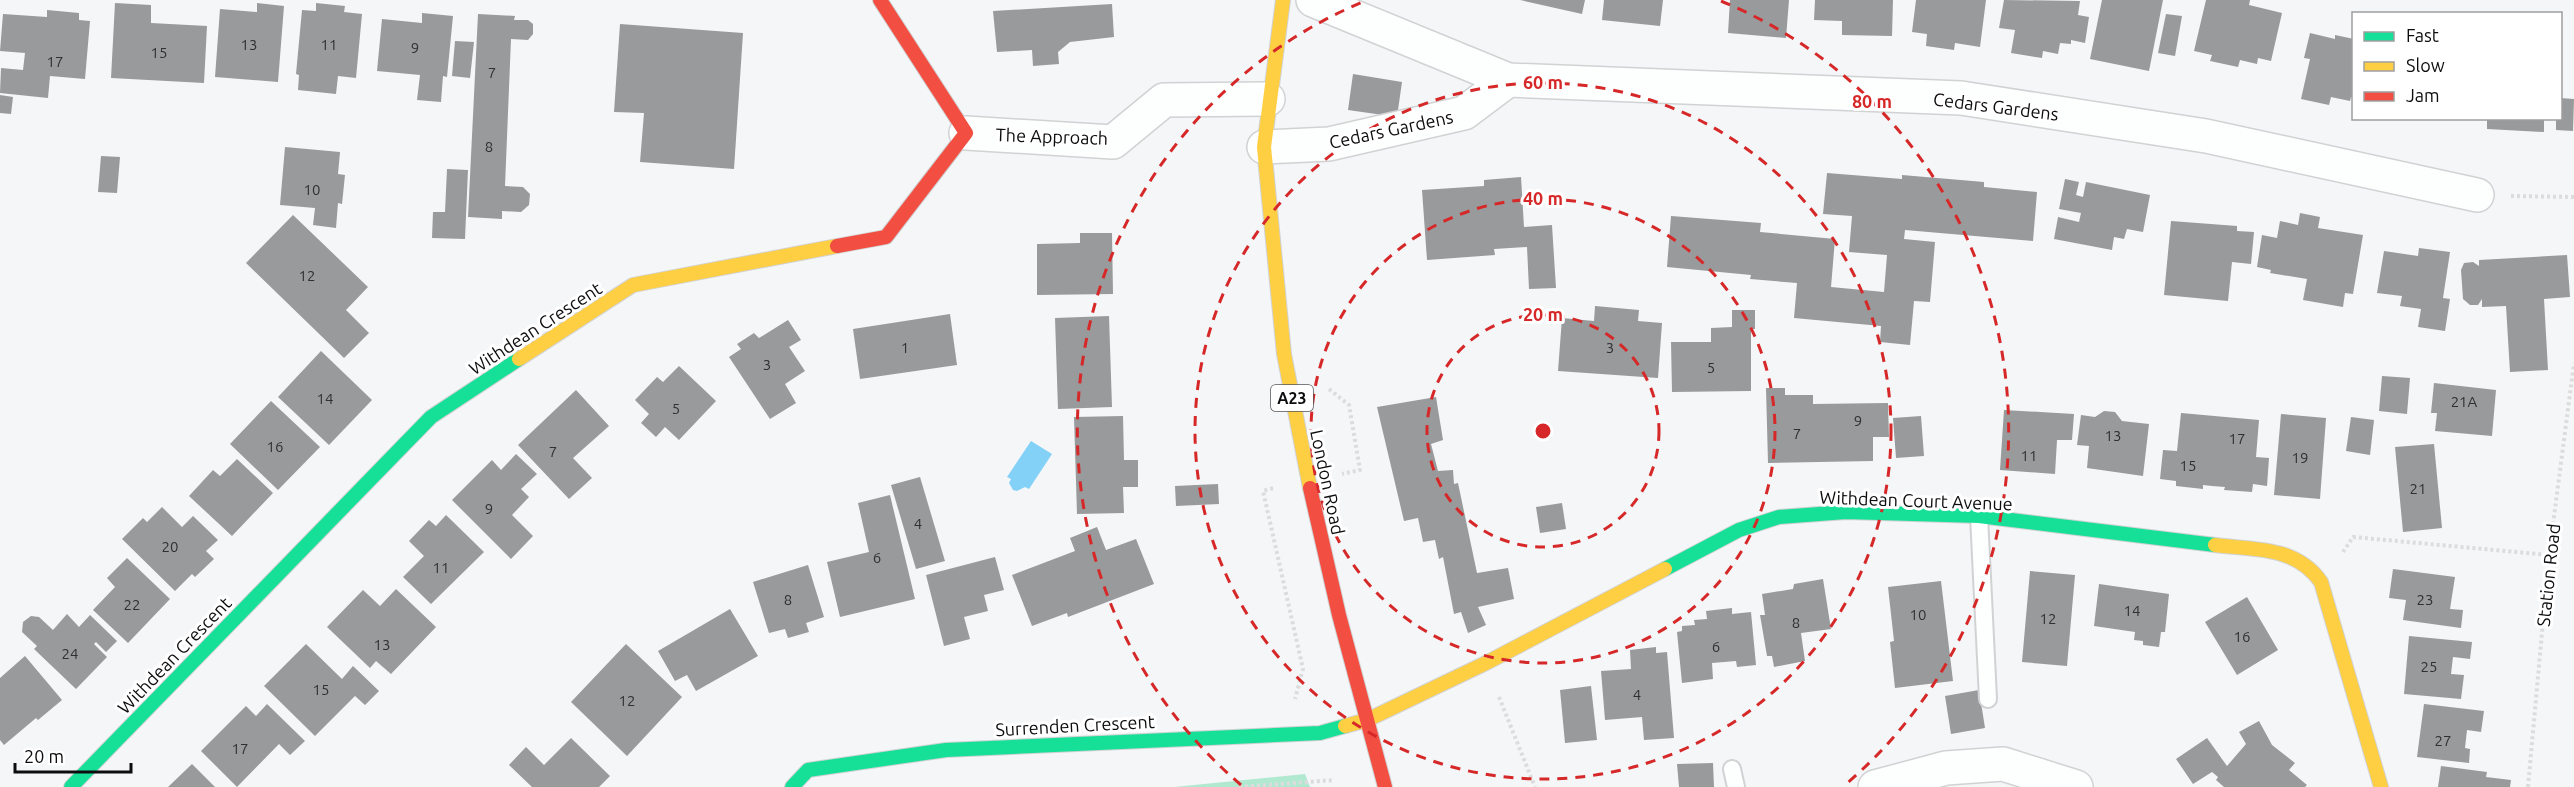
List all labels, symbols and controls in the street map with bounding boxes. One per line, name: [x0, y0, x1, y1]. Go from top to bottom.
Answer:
legend: [2352, 12, 2562, 120]
text: Fast: [2406, 25, 2439, 45]
house number: 13: [241, 36, 257, 53]
house number: 11: [321, 36, 337, 53]
house number: 9: [411, 39, 419, 56]
house number: 15: [151, 44, 167, 61]
house number: 17: [47, 53, 63, 70]
text: Slow: [2406, 55, 2445, 75]
house number: 7: [488, 64, 496, 81]
text: 60 m: [1523, 72, 1563, 92]
text: Jam: [2406, 85, 2440, 105]
street label: Cedars Gardens: [1932, 88, 2060, 124]
text: 80 m: [1852, 91, 1892, 111]
street label: Cedars Gardens: [1327, 106, 1455, 152]
street label: The Approach: [996, 124, 1108, 148]
house number: 8: [485, 138, 493, 155]
house number: 10: [304, 181, 320, 198]
text: 40 m: [1523, 188, 1563, 208]
house number: 12: [299, 267, 315, 284]
street label: Withdean Crescent: [465, 278, 605, 378]
text: 20 m: [1523, 304, 1563, 324]
house number: 1: [901, 339, 909, 356]
house number: 3: [1606, 339, 1614, 356]
house number: 3: [763, 356, 771, 373]
house number: 5: [1707, 359, 1715, 376]
road number: A23: [1271, 385, 1313, 411]
house number: 14: [317, 390, 333, 407]
house number: 21A: [2451, 393, 2478, 410]
house number: 5: [672, 400, 680, 417]
house number: 9: [1854, 412, 1862, 429]
centre of rings: [1533, 421, 1553, 441]
house number: 7: [1793, 425, 1801, 442]
house number: 13: [2105, 427, 2121, 444]
street label: London Road: [1307, 428, 1349, 536]
house number: 17: [2229, 430, 2245, 447]
house number: 16: [267, 438, 283, 455]
house number: 7: [549, 443, 557, 460]
house number: 11: [2021, 447, 2037, 464]
house number: 19: [2292, 449, 2308, 466]
house number: 15: [2180, 457, 2196, 474]
house number: 21: [2410, 480, 2426, 497]
street label: Withdean Court Avenue: [1819, 487, 2013, 513]
house number: 9: [485, 500, 493, 517]
house number: 4: [914, 515, 922, 532]
street label: Station Road: [2533, 522, 2563, 628]
house number: 20: [162, 538, 178, 555]
house number: 6: [873, 549, 881, 566]
house number: 11: [433, 559, 449, 576]
house number: 8: [784, 591, 792, 608]
house number: 23: [2417, 591, 2433, 608]
street label: Withdean Crescent: [113, 593, 235, 717]
house number: 22: [124, 596, 140, 613]
house number: 14: [2124, 602, 2140, 619]
house number: 10: [1910, 606, 1926, 623]
house number: 12: [2040, 610, 2056, 627]
house number: 8: [1792, 614, 1800, 631]
house number: 16: [2234, 628, 2250, 645]
house number: 13: [374, 636, 390, 653]
house number: 6: [1712, 638, 1720, 655]
house number: 24: [62, 645, 78, 662]
house number: 25: [2421, 658, 2437, 675]
house number: 15: [313, 681, 329, 698]
house number: 4: [1633, 686, 1641, 703]
house number: 12: [619, 692, 635, 709]
street label: Surrenden Crescent: [995, 711, 1155, 739]
house number: 27: [2435, 732, 2451, 749]
scale bar: [15, 736, 130, 774]
house number: 17: [232, 740, 248, 757]
text: 20 m: [24, 746, 64, 766]

